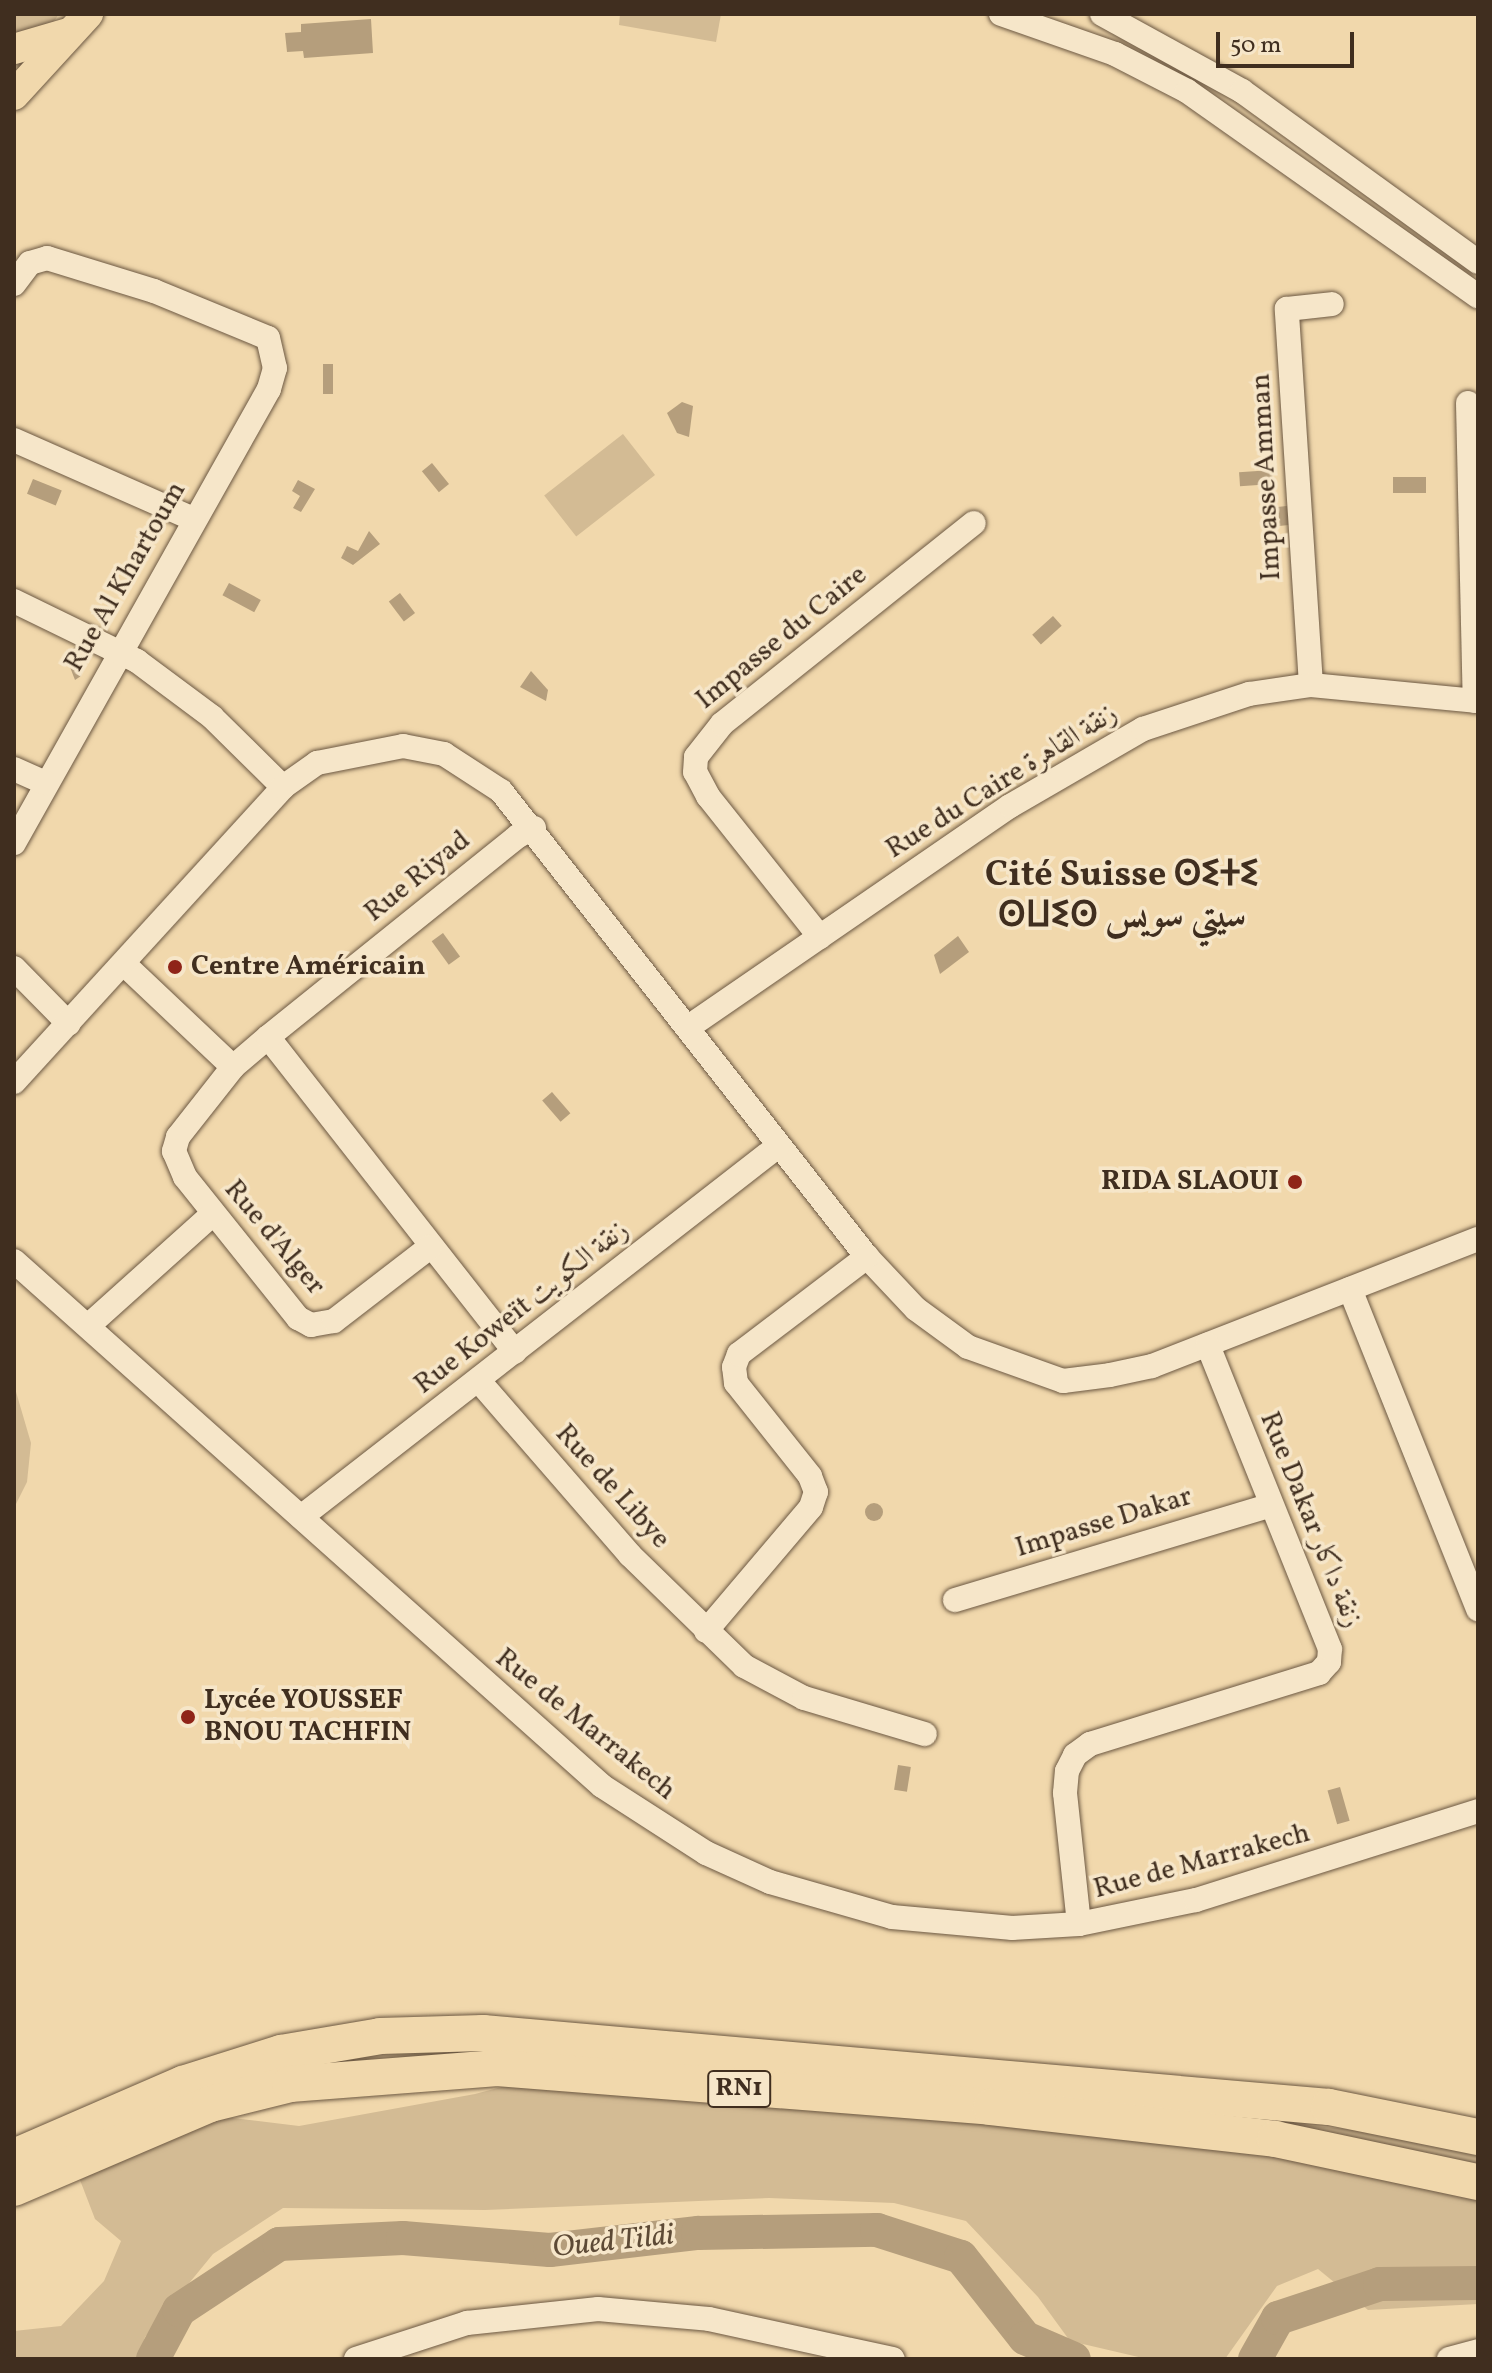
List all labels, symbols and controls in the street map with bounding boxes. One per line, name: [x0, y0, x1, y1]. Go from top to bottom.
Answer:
scale bar: [1220, 16, 1358, 66]
text: 50 m: [1230, 29, 1282, 63]
street label: Impasse Amman: [1245, 373, 1289, 581]
street label: Rue Al Khartoum: [58, 476, 194, 678]
street label: Impasse du Caire: [690, 559, 874, 717]
street label: Rue du Caire زنقة القاهرة: [880, 697, 1124, 867]
street label: Rue Riyad: [358, 824, 478, 930]
district label: Cité Suisse ⵙⵉⵜⵉ ⵙⵡⵉⵙ سيتي سويس: [985, 854, 1259, 939]
place label: Centre Américain: [191, 950, 425, 984]
marker: Centre Américain: [166, 958, 184, 976]
place label: RIDA SLAOUI: [1101, 1165, 1279, 1199]
marker: RIDA SLAOUI: [1286, 1173, 1304, 1191]
street label: Rue d'Alger: [216, 1174, 332, 1302]
street label: Rue Koweït زنقة الكويت: [408, 1214, 636, 1402]
street label: Rue Dakar زنقة داكار: [1251, 1407, 1369, 1633]
street label: Rue de Libye: [547, 1418, 677, 1556]
street label: Impasse Dakar: [1012, 1480, 1196, 1566]
street label: Rue de Marrakech: [488, 1642, 682, 1808]
place label: Lycée YOUSSEF BNOU TACHFIN: [204, 1684, 412, 1750]
marker: Lycée YOUSSEF BNOU TACHFIN: [179, 1708, 197, 1726]
street label: Rue de Marrakech: [1090, 1817, 1314, 1907]
road number: RN1: [707, 2067, 771, 2111]
water label: Oued Tildi: [550, 2218, 676, 2266]

